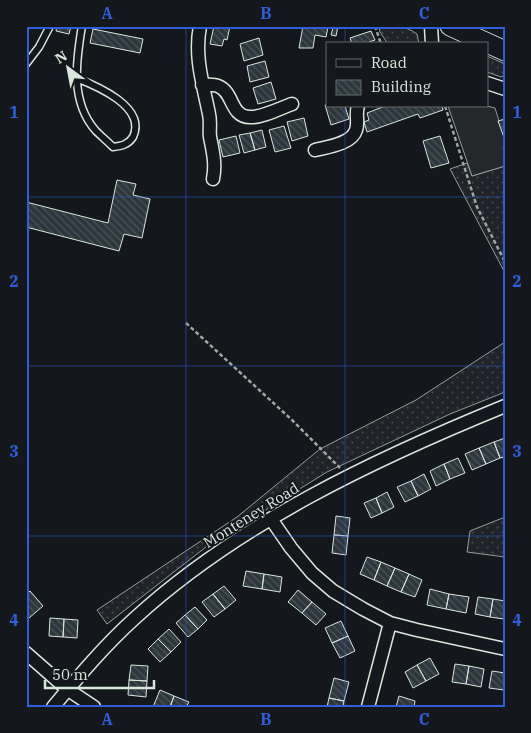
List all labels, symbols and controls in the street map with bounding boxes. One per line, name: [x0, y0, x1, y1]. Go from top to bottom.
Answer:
text: A: [101, 3, 113, 23]
text: B: [260, 3, 272, 23]
text: C: [419, 3, 429, 23]
north arrow: [42, 42, 92, 92]
legend: [326, 42, 488, 108]
text: N: [52, 46, 71, 68]
text: Road: [371, 53, 407, 72]
text: Building: [371, 77, 431, 96]
text: 1: [9, 102, 19, 122]
text: 1: [512, 102, 522, 122]
text: 2: [9, 271, 19, 291]
text: 2: [512, 271, 522, 291]
text: 3: [9, 441, 19, 461]
text: 3: [512, 441, 522, 461]
street label: Monteney Road: [200, 478, 302, 552]
text: 4: [9, 610, 19, 630]
text: 4: [512, 610, 522, 630]
scale bar: [45, 658, 154, 690]
text: 50 m: [52, 665, 88, 684]
text: A: [101, 709, 113, 729]
text: B: [260, 709, 272, 729]
text: C: [419, 709, 429, 729]

